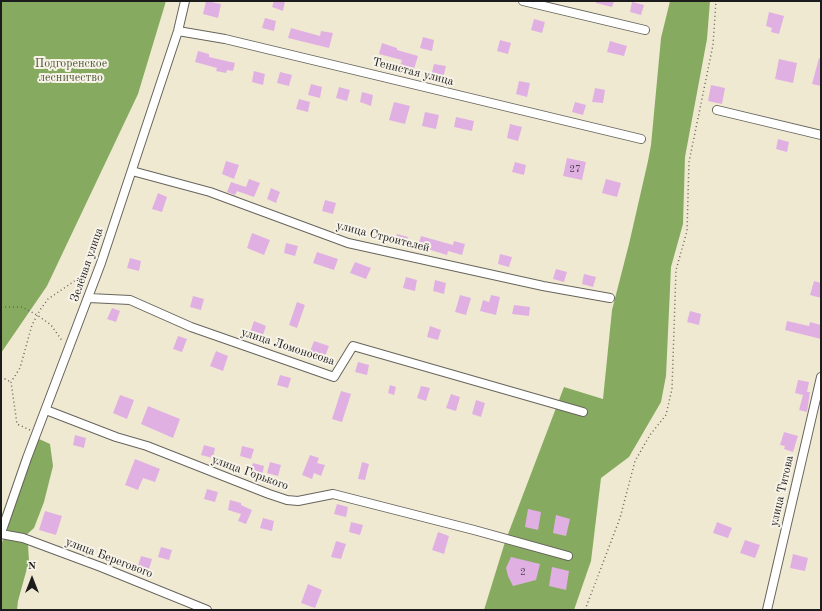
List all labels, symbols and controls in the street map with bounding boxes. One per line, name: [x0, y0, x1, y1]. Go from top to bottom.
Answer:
street label: Тенистая улица: [371, 55, 455, 89]
park label: Подгоренское лесничество: [35, 57, 107, 85]
house number: 27: [569, 163, 581, 175]
street label: улица Строителей: [335, 218, 431, 256]
street label: Зелёная улица: [68, 226, 106, 304]
street label: улица Ломоносова: [239, 325, 337, 369]
street label: улица Горького: [210, 452, 290, 494]
street label: улица Титова: [767, 454, 797, 528]
street label: улица Берегового: [63, 535, 155, 581]
north arrow: [12, 559, 52, 599]
text: N: [28, 561, 36, 572]
house number: 2: [520, 566, 526, 578]

